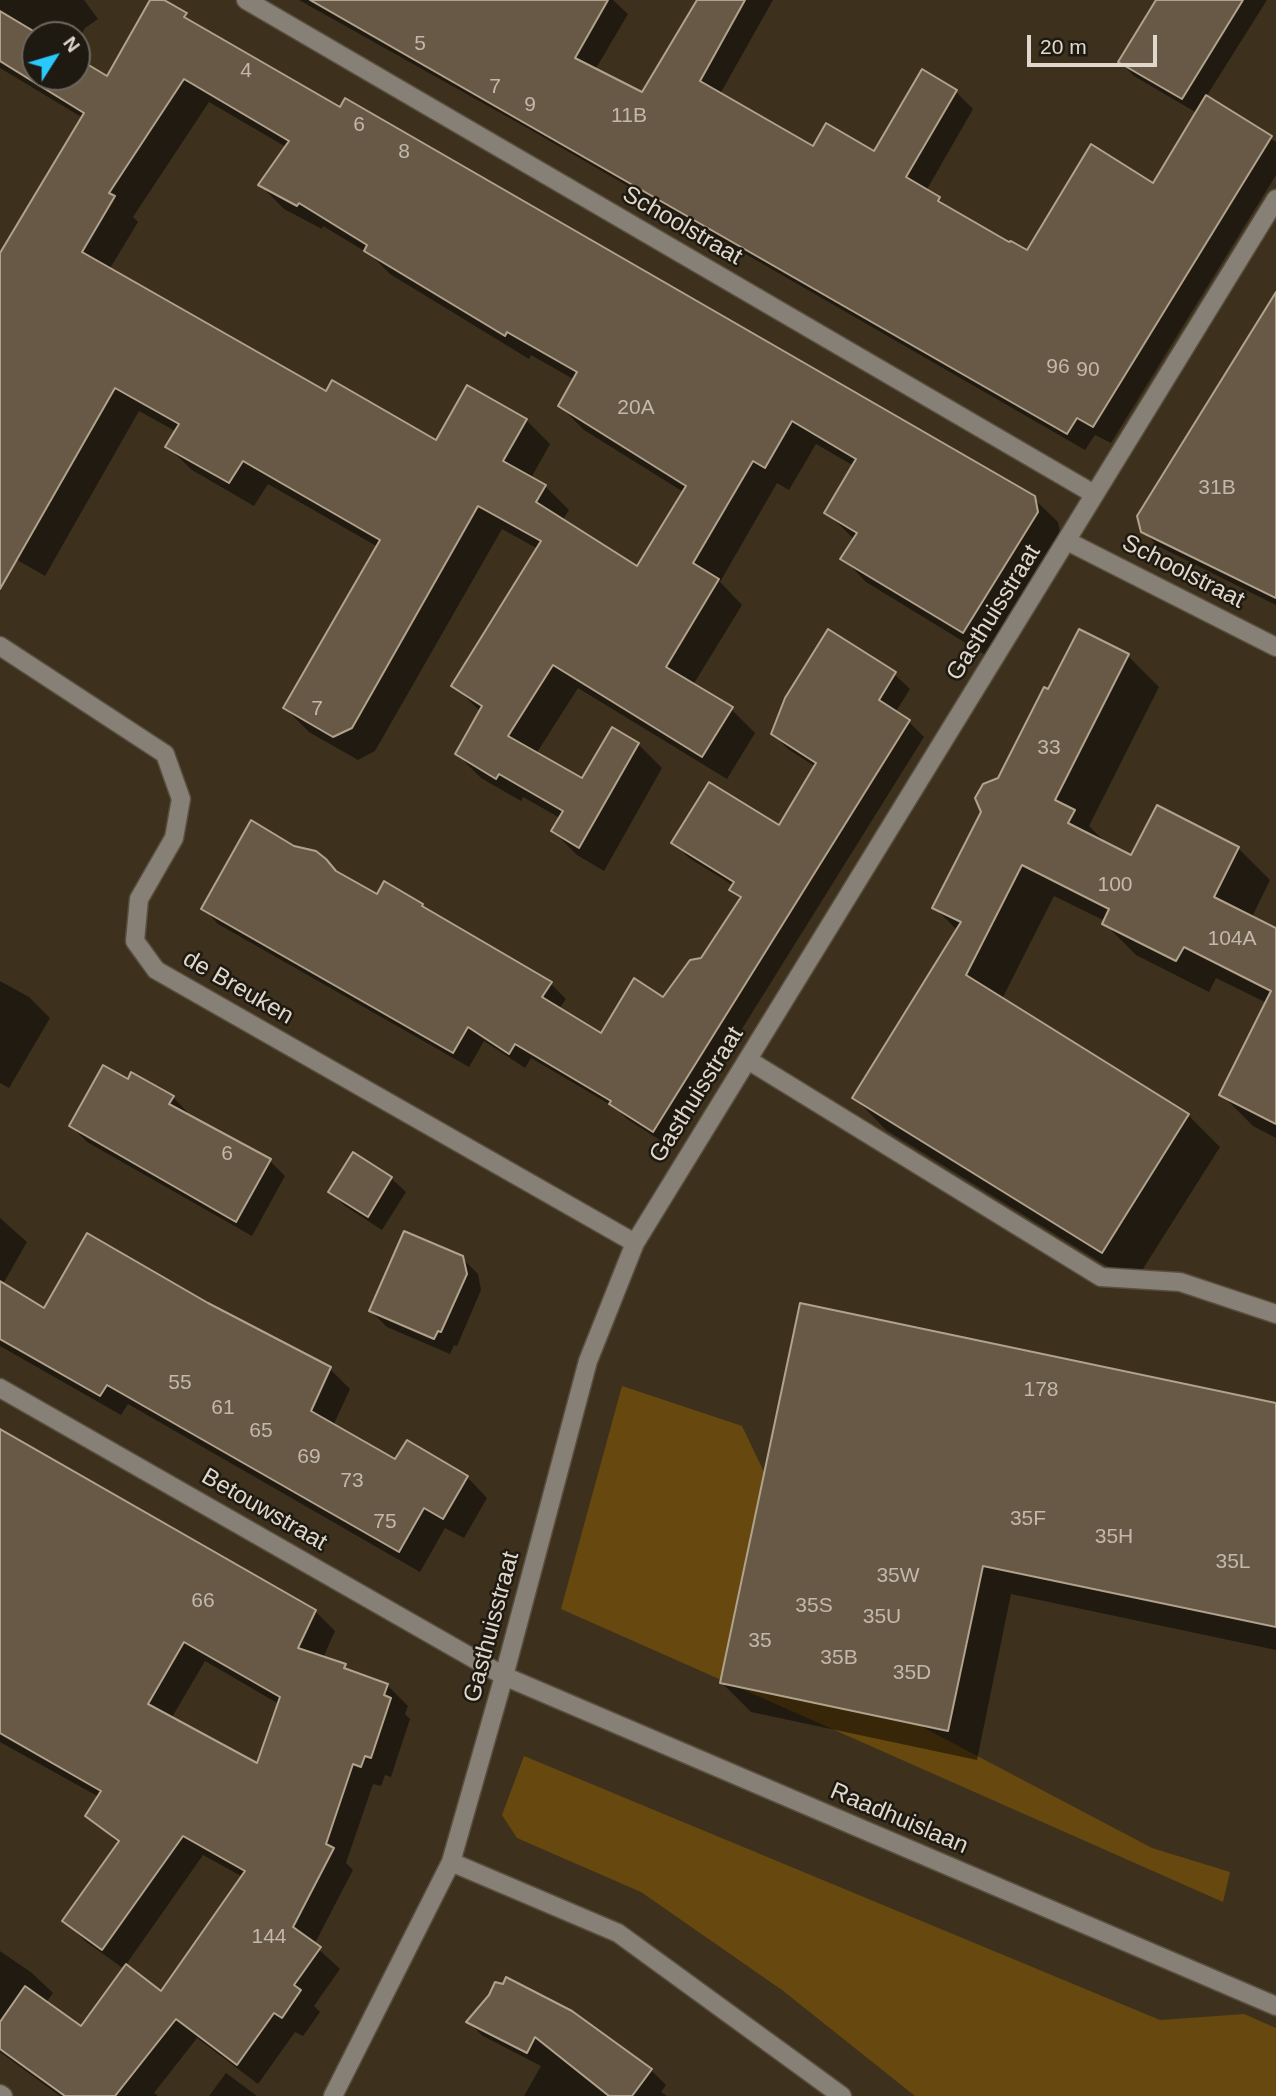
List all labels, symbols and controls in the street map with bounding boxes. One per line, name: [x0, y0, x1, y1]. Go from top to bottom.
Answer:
north arrow: [21, 21, 91, 91]
scale bar: [1031, 21, 1160, 65]
house number: 5: [414, 31, 426, 57]
text: N: [59, 32, 84, 56]
text: 20 m: [1040, 35, 1087, 58]
house number: 4: [240, 58, 252, 84]
house number: 7: [489, 74, 501, 100]
house number: 9: [524, 92, 536, 118]
house number: 11B: [611, 103, 647, 129]
house number: 6: [353, 112, 365, 138]
house number: 8: [398, 139, 410, 165]
street label: Schoolstraat: [617, 180, 747, 272]
house number: 96: [1046, 354, 1070, 380]
house number: 90: [1076, 357, 1100, 383]
house number: 20A: [617, 395, 655, 421]
house number: 31B: [1198, 475, 1236, 501]
street label: Schoolstraat: [1117, 529, 1249, 615]
street label: Gasthuisstraat: [941, 540, 1047, 686]
house number: 7: [311, 696, 323, 722]
house number: 33: [1037, 735, 1061, 761]
house number: 100: [1097, 872, 1133, 898]
house number: 104A: [1207, 926, 1257, 952]
street label: de Breuken: [178, 945, 298, 1031]
street label: Gasthuisstraat: [644, 1022, 750, 1168]
house number: 6: [221, 1141, 233, 1167]
house number: 55: [168, 1370, 192, 1396]
house number: 178: [1023, 1377, 1059, 1403]
house number: 61: [211, 1395, 235, 1421]
house number: 65: [249, 1418, 273, 1444]
house number: 69: [297, 1444, 321, 1470]
street label: Betouwstraat: [196, 1463, 332, 1557]
house number: 73: [340, 1468, 364, 1494]
house number: 35F: [1010, 1506, 1046, 1532]
house number: 75: [373, 1509, 397, 1535]
house number: 35H: [1095, 1524, 1133, 1550]
street label: Gasthuisstraat: [458, 1549, 526, 1705]
house number: 35L: [1215, 1549, 1251, 1575]
house number: 35W: [876, 1563, 920, 1589]
house number: 66: [191, 1588, 215, 1614]
house number: 35S: [795, 1593, 833, 1619]
house number: 35U: [863, 1604, 901, 1630]
house number: 35: [748, 1628, 772, 1654]
house number: 35B: [820, 1645, 858, 1671]
house number: 35D: [893, 1660, 931, 1686]
street label: Raadhuislaan: [826, 1777, 972, 1861]
house number: 144: [251, 1924, 287, 1950]

